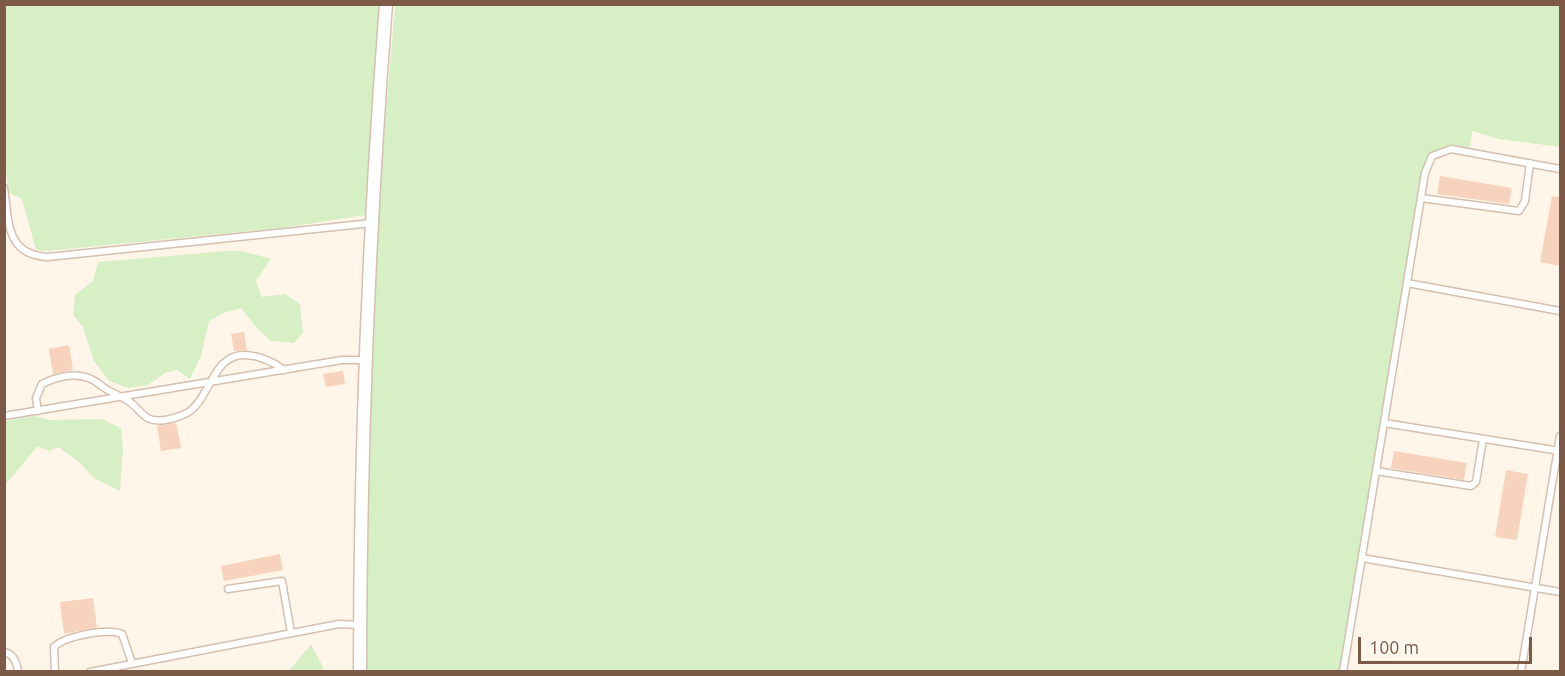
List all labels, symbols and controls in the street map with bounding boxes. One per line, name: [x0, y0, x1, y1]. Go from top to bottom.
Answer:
scale bar: [1361, 625, 1535, 663]
text: 100 m: [1369, 637, 1419, 657]

